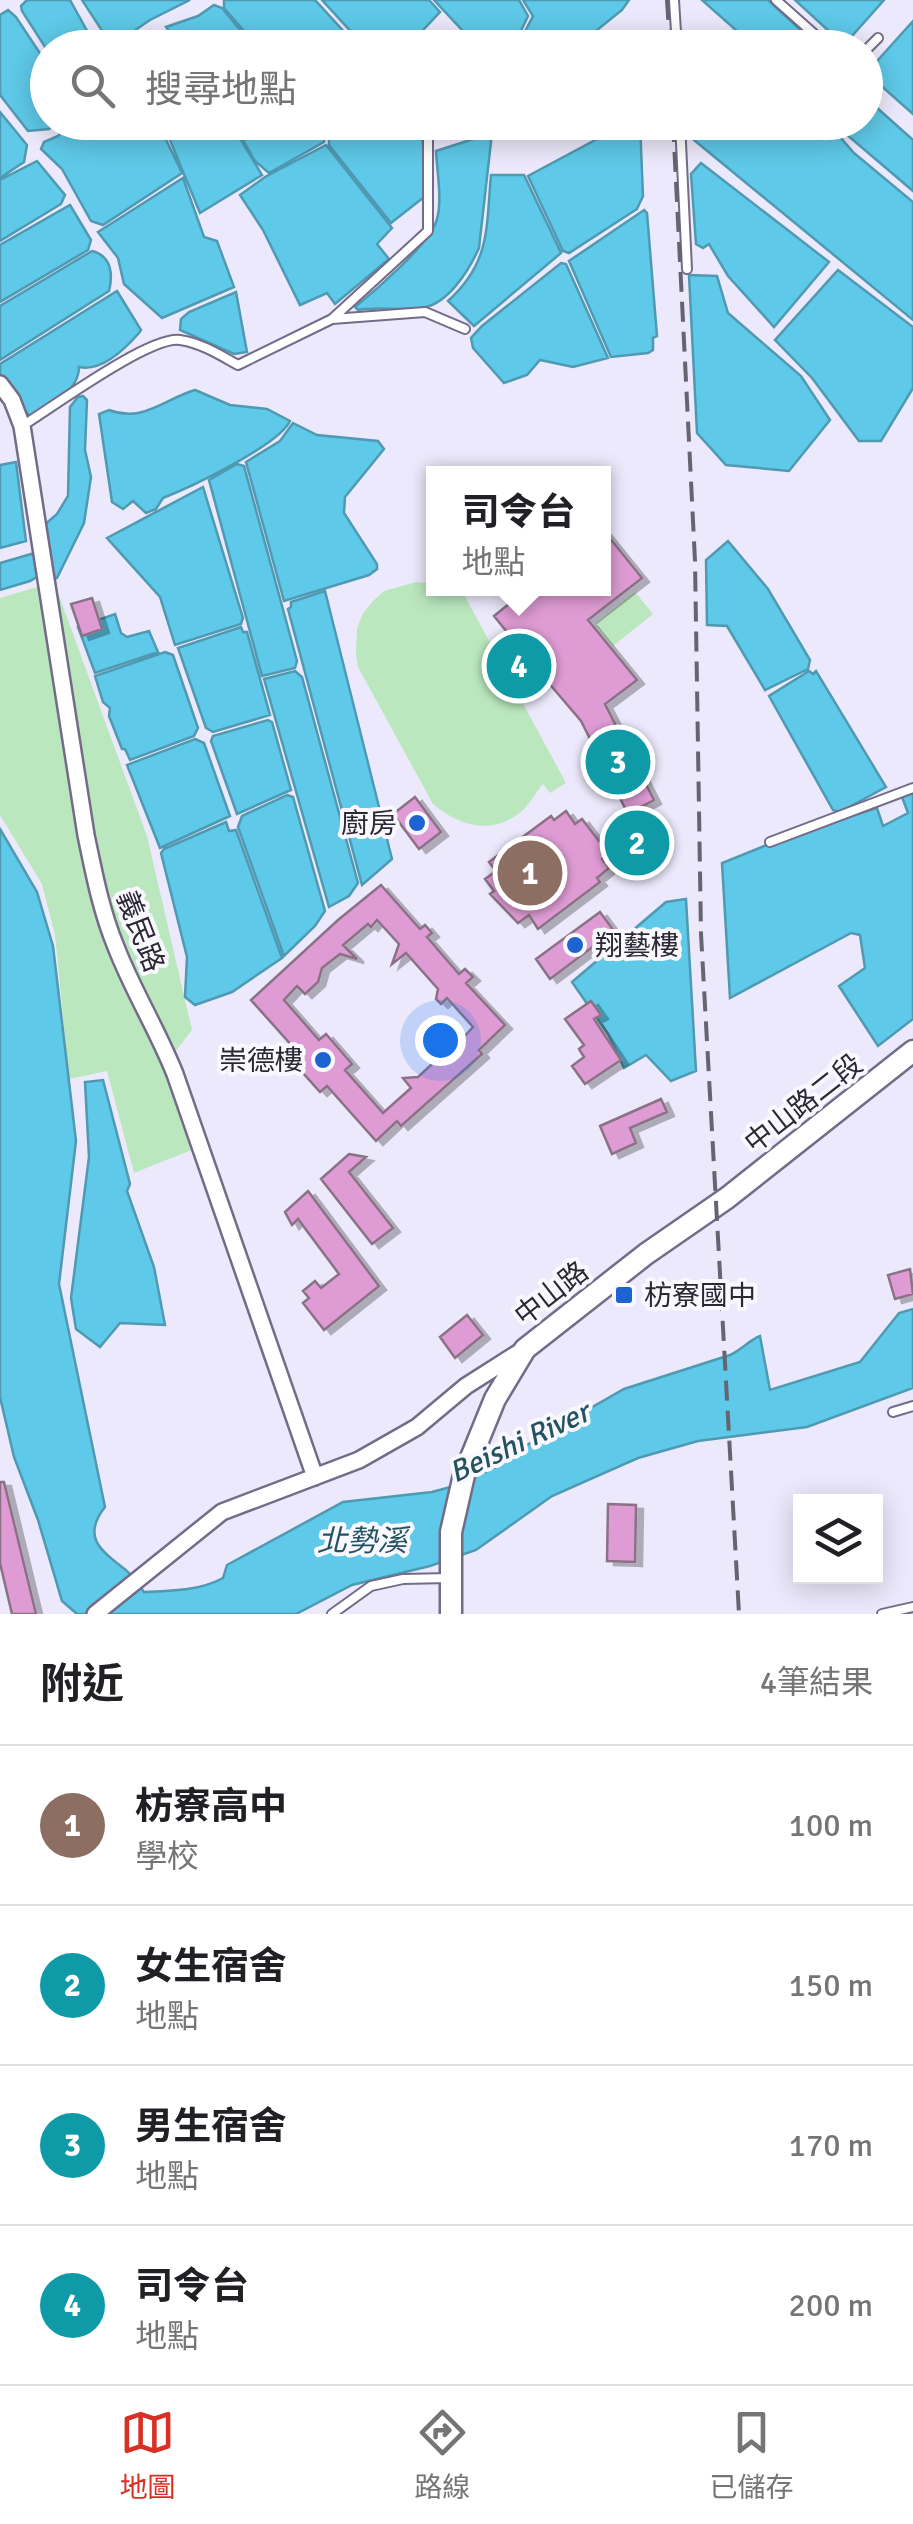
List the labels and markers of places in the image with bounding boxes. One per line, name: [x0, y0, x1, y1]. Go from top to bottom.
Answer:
pin: 4: [486, 628, 552, 704]
pin: 3: [586, 724, 650, 800]
pin: 2: [604, 806, 670, 880]
place label: 廚房: [341, 807, 397, 841]
marker: 廚房: [406, 812, 428, 834]
pin: 1: [498, 836, 562, 910]
place label: 翔藝樓: [595, 929, 679, 963]
marker: 翔藝樓: [564, 934, 586, 956]
place label: 崇德樓: [219, 1044, 303, 1078]
marker: 崇德樓: [312, 1049, 334, 1071]
place label: 枋寮國中: [644, 1279, 756, 1313]
marker: 枋寮國中: [613, 1284, 635, 1306]

